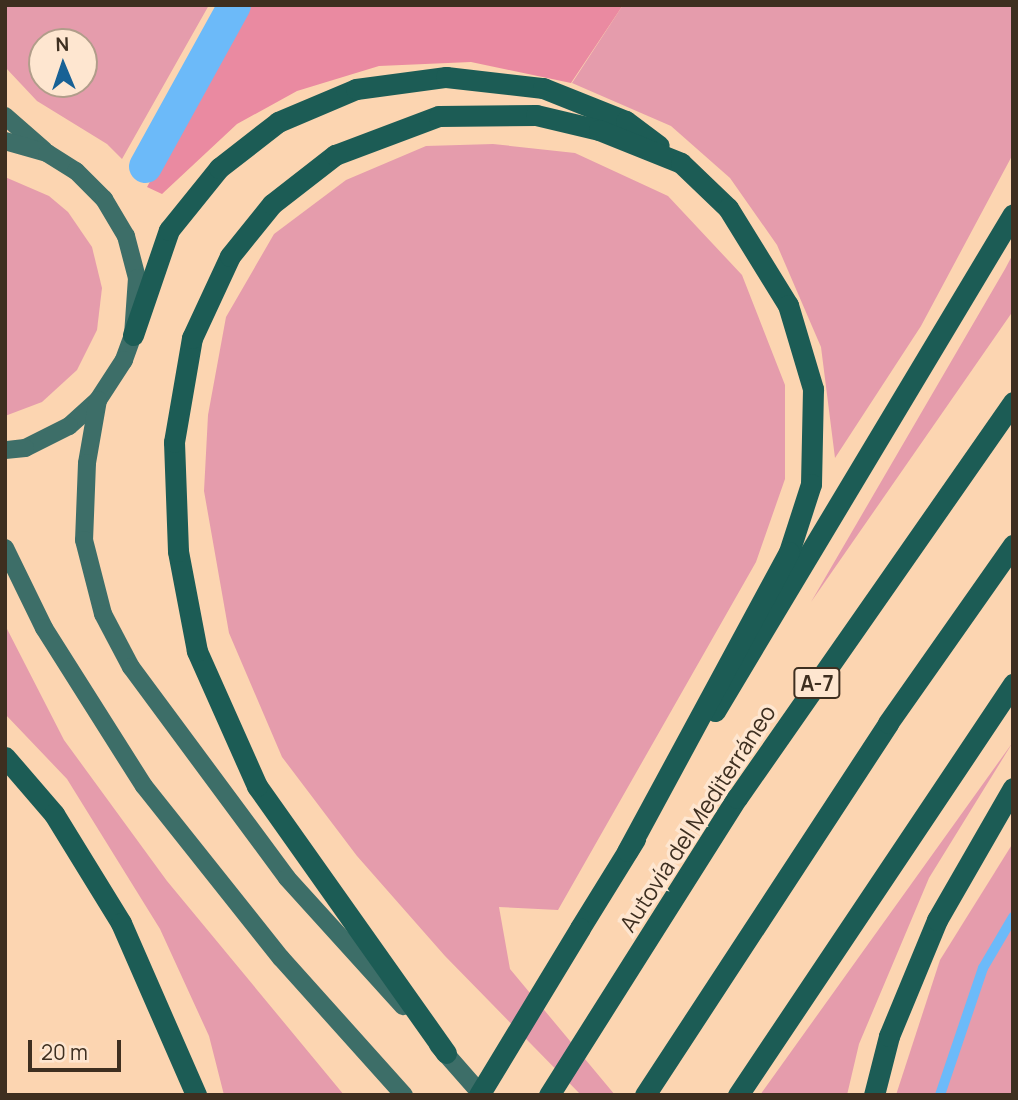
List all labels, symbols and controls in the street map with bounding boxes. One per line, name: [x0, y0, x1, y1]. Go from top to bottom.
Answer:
north arrow: [28, 28, 98, 98]
text: N: [55, 31, 70, 57]
road number: A-7: [792, 666, 842, 700]
street label: Autovía del Mediterráneo: [613, 699, 781, 937]
scale bar: [32, 1026, 124, 1070]
text: 20 m: [41, 1038, 88, 1066]

